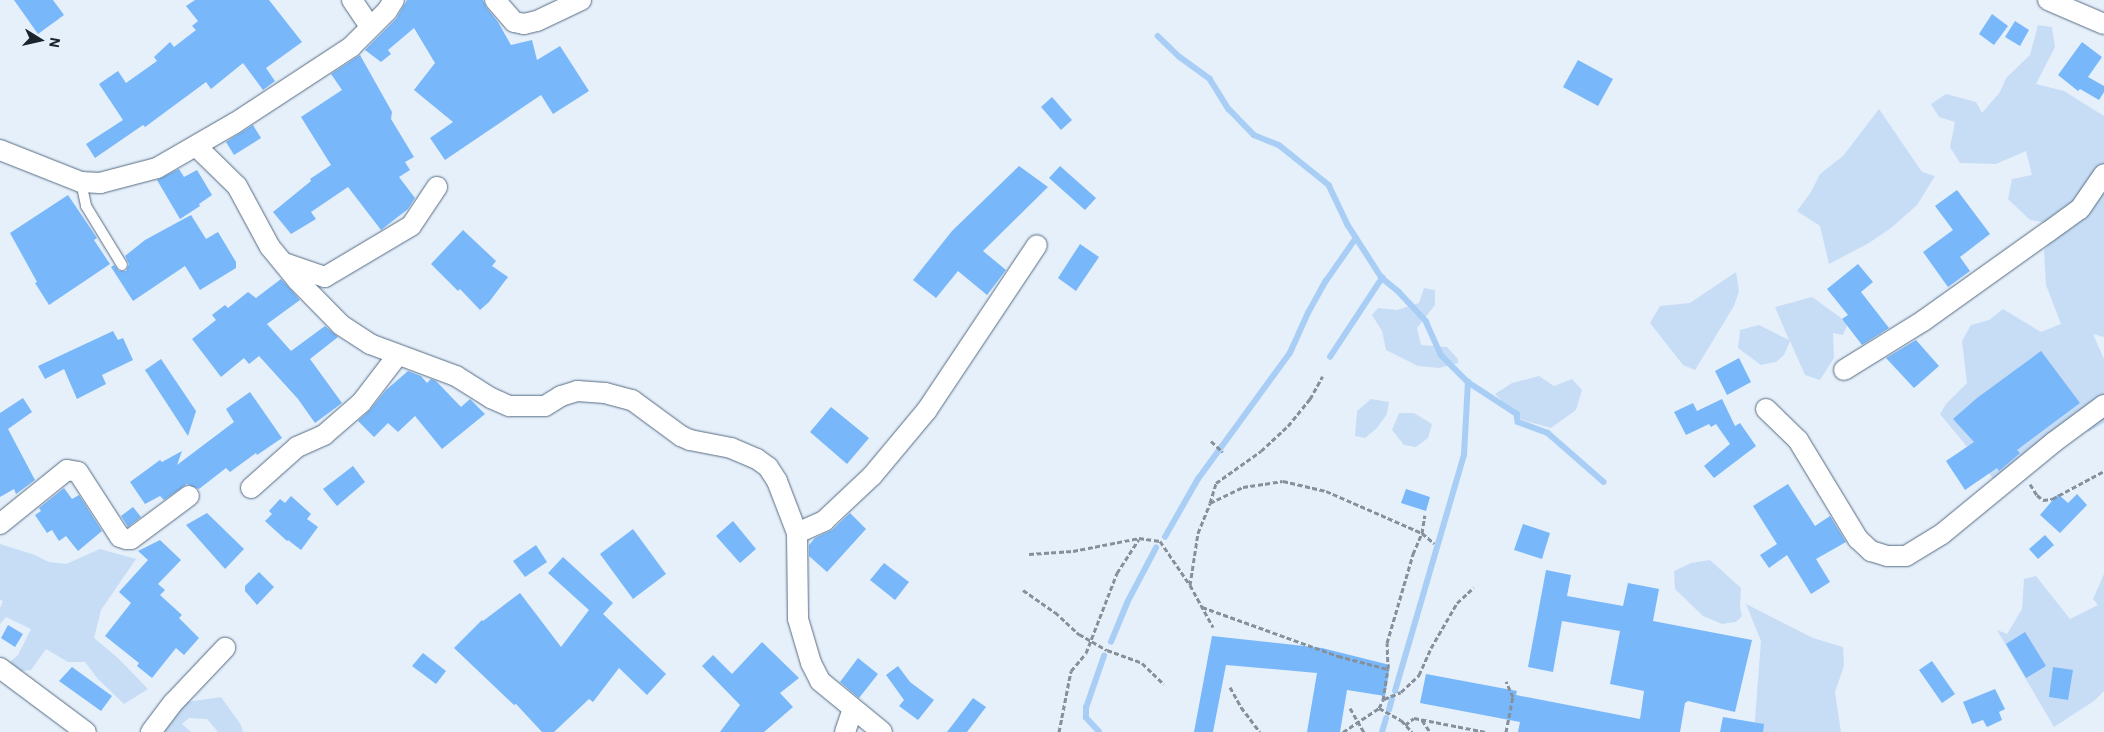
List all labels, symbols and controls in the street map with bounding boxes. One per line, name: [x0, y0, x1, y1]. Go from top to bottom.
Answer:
north arrow: [15, 15, 65, 65]
text: N: [45, 36, 65, 49]

